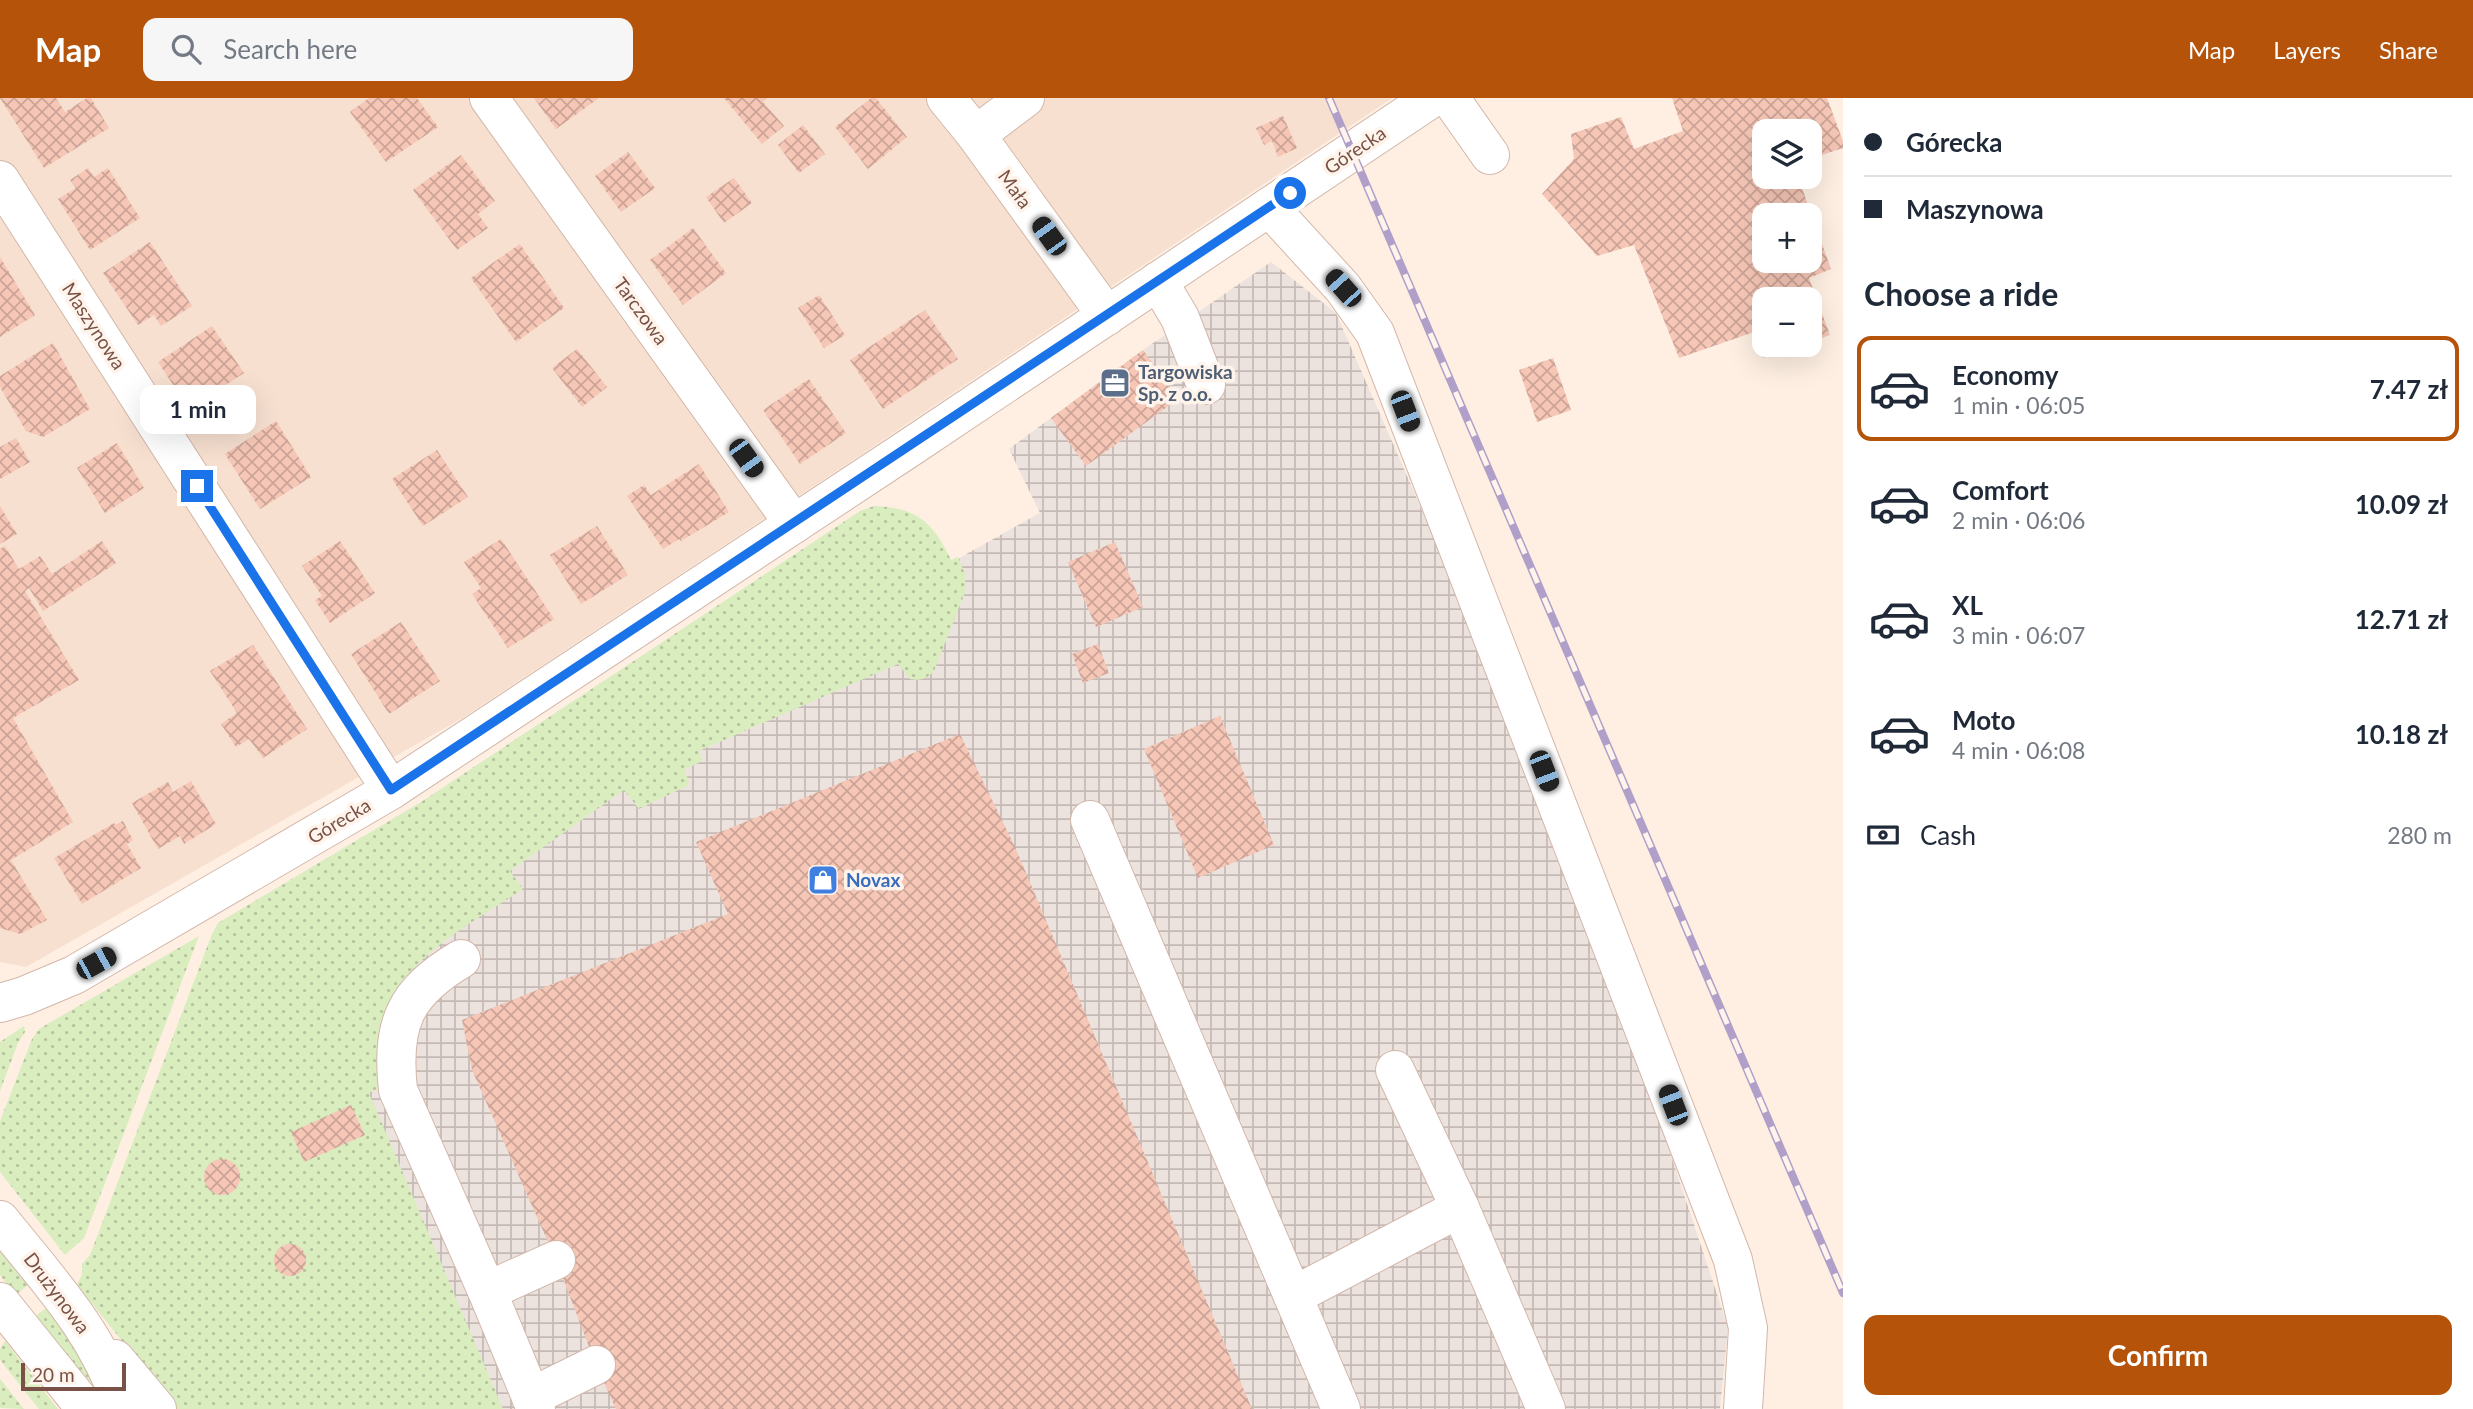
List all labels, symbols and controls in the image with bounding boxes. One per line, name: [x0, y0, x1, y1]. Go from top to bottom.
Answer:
search box: [143, 18, 633, 81]
text: Map: [35, 29, 101, 69]
icon: search: [167, 30, 205, 68]
text: Search here: [223, 33, 357, 65]
text: Map: [2188, 35, 2235, 64]
text: Layers: [2273, 35, 2341, 64]
text: Share: [2379, 35, 2438, 64]
map controls: [1752, 119, 1822, 357]
button: layers: [1752, 119, 1822, 189]
street label: Górecka: [1320, 121, 1390, 178]
text: Górecka: [1906, 126, 2003, 158]
street label: Mała: [994, 165, 1037, 212]
route start: [1274, 177, 1306, 209]
text: Maszynowa: [1906, 193, 2044, 225]
button: +: [1752, 203, 1822, 273]
car: [1029, 213, 1070, 259]
car: [1322, 265, 1365, 311]
street label: Tarczowa: [609, 273, 673, 349]
text: Choose a ride: [1864, 274, 2058, 313]
street label: Maszynowa: [58, 278, 131, 373]
button: −: [1752, 287, 1822, 357]
icon: car: [1868, 357, 1931, 420]
text: Economy: [1952, 359, 2058, 391]
place label: Targowiska Sp. z o.o.: [1138, 360, 1233, 405]
office icon: Targowiska Sp. z o.o.: [1098, 366, 1132, 400]
text: 7.47 zł: [2370, 373, 2448, 405]
callout: 1 min: [139, 384, 255, 434]
car: [1388, 388, 1423, 434]
text: 1 min · 06:05: [1952, 391, 2085, 419]
text: 1 min: [169, 395, 227, 423]
car: [726, 435, 767, 481]
route end: [181, 470, 213, 502]
icon: car: [1868, 472, 1931, 535]
text: Comfort: [1952, 474, 2049, 506]
text: 10.09 zł: [2355, 488, 2448, 520]
text: 2 min · 06:06: [1952, 506, 2085, 534]
icon: car: [1868, 587, 1931, 650]
text: XL: [1952, 589, 1983, 621]
text: 12.71 zł: [2355, 603, 2448, 635]
text: 3 min · 06:07: [1952, 621, 2085, 649]
icon: car: [1868, 702, 1931, 765]
text: Moto: [1952, 704, 2015, 736]
text: 10.18 zł: [2355, 718, 2448, 750]
text: 4 min · 06:08: [1952, 736, 2085, 764]
car: [1527, 748, 1562, 794]
street label: Górecka: [303, 793, 374, 848]
icon: cash: [1864, 816, 1902, 854]
text: Cash: [1920, 819, 1976, 851]
text: 280 m: [2387, 821, 2452, 849]
shop icon: Novax: [806, 863, 840, 897]
place label: Novax: [846, 868, 900, 891]
car: [73, 944, 120, 982]
car: [1656, 1082, 1691, 1128]
street label: Drużynowa: [19, 1248, 95, 1338]
button: Confirm: [1864, 1315, 2452, 1395]
scale bar: [21, 1360, 126, 1392]
text: 20 m: [32, 1363, 75, 1386]

